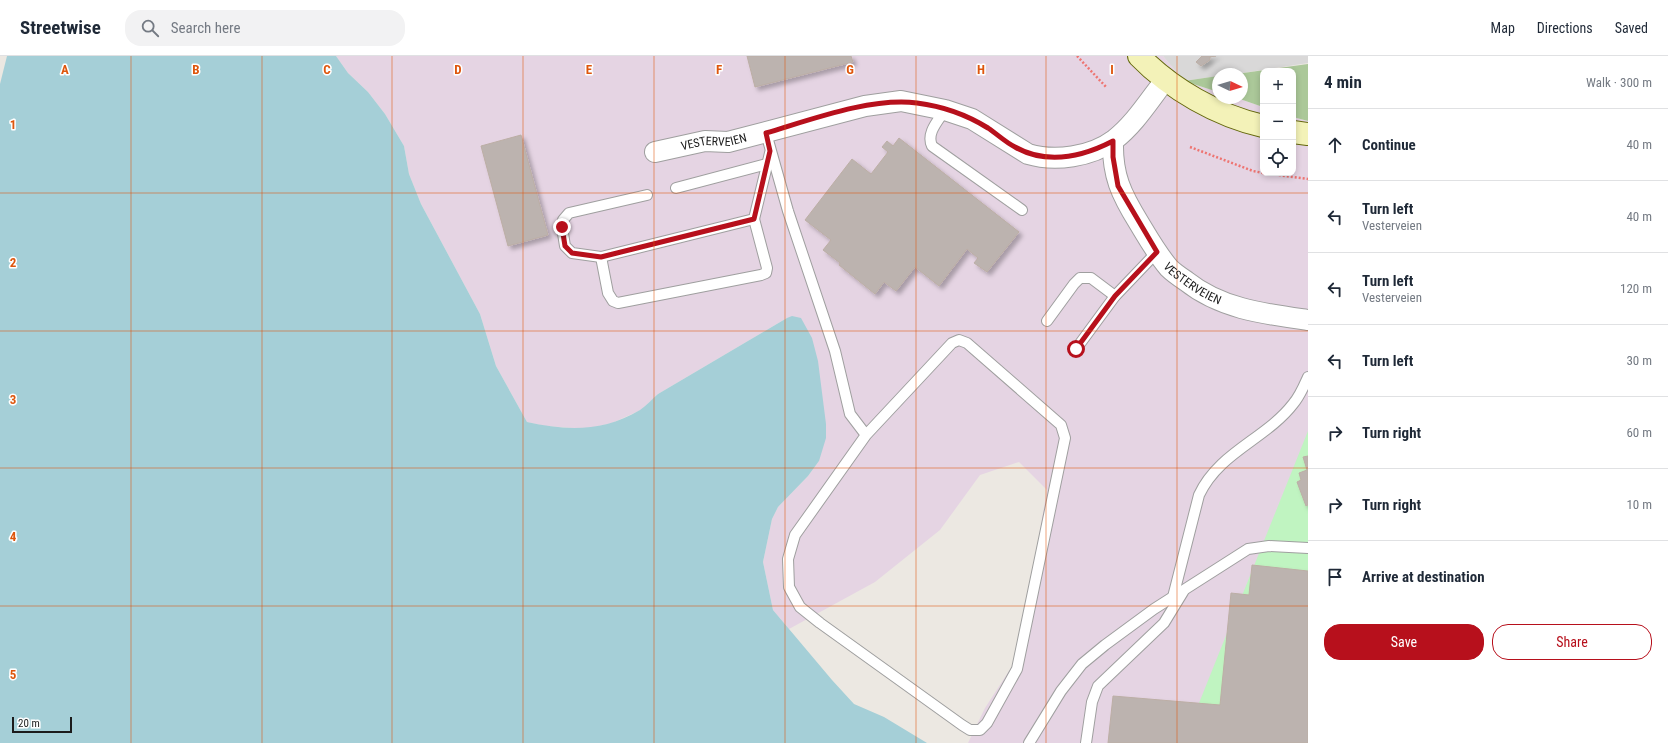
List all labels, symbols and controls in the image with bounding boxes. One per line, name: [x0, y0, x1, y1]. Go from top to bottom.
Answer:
search box: [125, 10, 405, 46]
text: Streetwise: [20, 16, 101, 39]
icon: search: [139, 17, 161, 39]
text: Search here: [171, 19, 241, 37]
text: Map: [1491, 20, 1515, 36]
text: Directions: [1537, 20, 1593, 36]
text: Saved: [1615, 20, 1648, 36]
text: A: [61, 62, 69, 77]
text: B: [192, 62, 200, 77]
text: C: [323, 62, 331, 77]
text: D: [454, 62, 462, 77]
text: E: [586, 62, 593, 77]
text: F: [716, 62, 722, 77]
text: G: [846, 62, 854, 77]
text: H: [977, 62, 985, 77]
text: I: [1110, 62, 1114, 77]
north arrow: [1212, 68, 1248, 104]
map controls: [1260, 68, 1296, 176]
button: +: [1260, 68, 1296, 104]
text: 4 min: [1324, 72, 1362, 92]
text: Walk · 300 m: [1586, 75, 1652, 90]
button: −: [1260, 104, 1296, 140]
text: 1: [10, 117, 16, 132]
street label: VESTERVEIEN: [680, 130, 748, 153]
icon: ahead: [1324, 134, 1346, 156]
text: Continue: [1362, 136, 1416, 154]
text: 40 m: [1626, 137, 1652, 152]
button: locate: [1260, 140, 1296, 176]
text: Turn left: [1362, 200, 1413, 218]
icon: left: [1324, 206, 1346, 228]
text: 40 m: [1626, 209, 1652, 224]
route end: [553, 218, 571, 236]
text: Vesterveien: [1362, 218, 1422, 233]
text: 2: [10, 255, 17, 270]
street label: VESTERVEIEN: [1160, 260, 1223, 307]
text: Turn left: [1362, 272, 1413, 290]
icon: left: [1324, 278, 1346, 300]
text: 120 m: [1620, 281, 1652, 296]
text: Vesterveien: [1362, 290, 1422, 305]
route start: [1067, 340, 1085, 358]
icon: left: [1324, 350, 1346, 372]
text: Turn left: [1362, 352, 1413, 370]
text: 30 m: [1626, 353, 1652, 368]
text: 3: [10, 392, 16, 407]
icon: right: [1324, 422, 1346, 444]
text: Turn right: [1362, 424, 1421, 442]
text: 60 m: [1626, 425, 1652, 440]
icon: right: [1324, 494, 1346, 516]
text: Turn right: [1362, 496, 1421, 514]
text: 10 m: [1626, 497, 1652, 512]
text: 4: [10, 529, 17, 544]
icon: arrive: [1324, 566, 1346, 588]
text: Arrive at destination: [1362, 568, 1485, 586]
button: Save: [1324, 624, 1484, 660]
button: Share: [1492, 624, 1652, 660]
text: 5: [10, 667, 17, 682]
scale bar: [12, 715, 72, 734]
text: 20 m: [18, 717, 40, 730]

